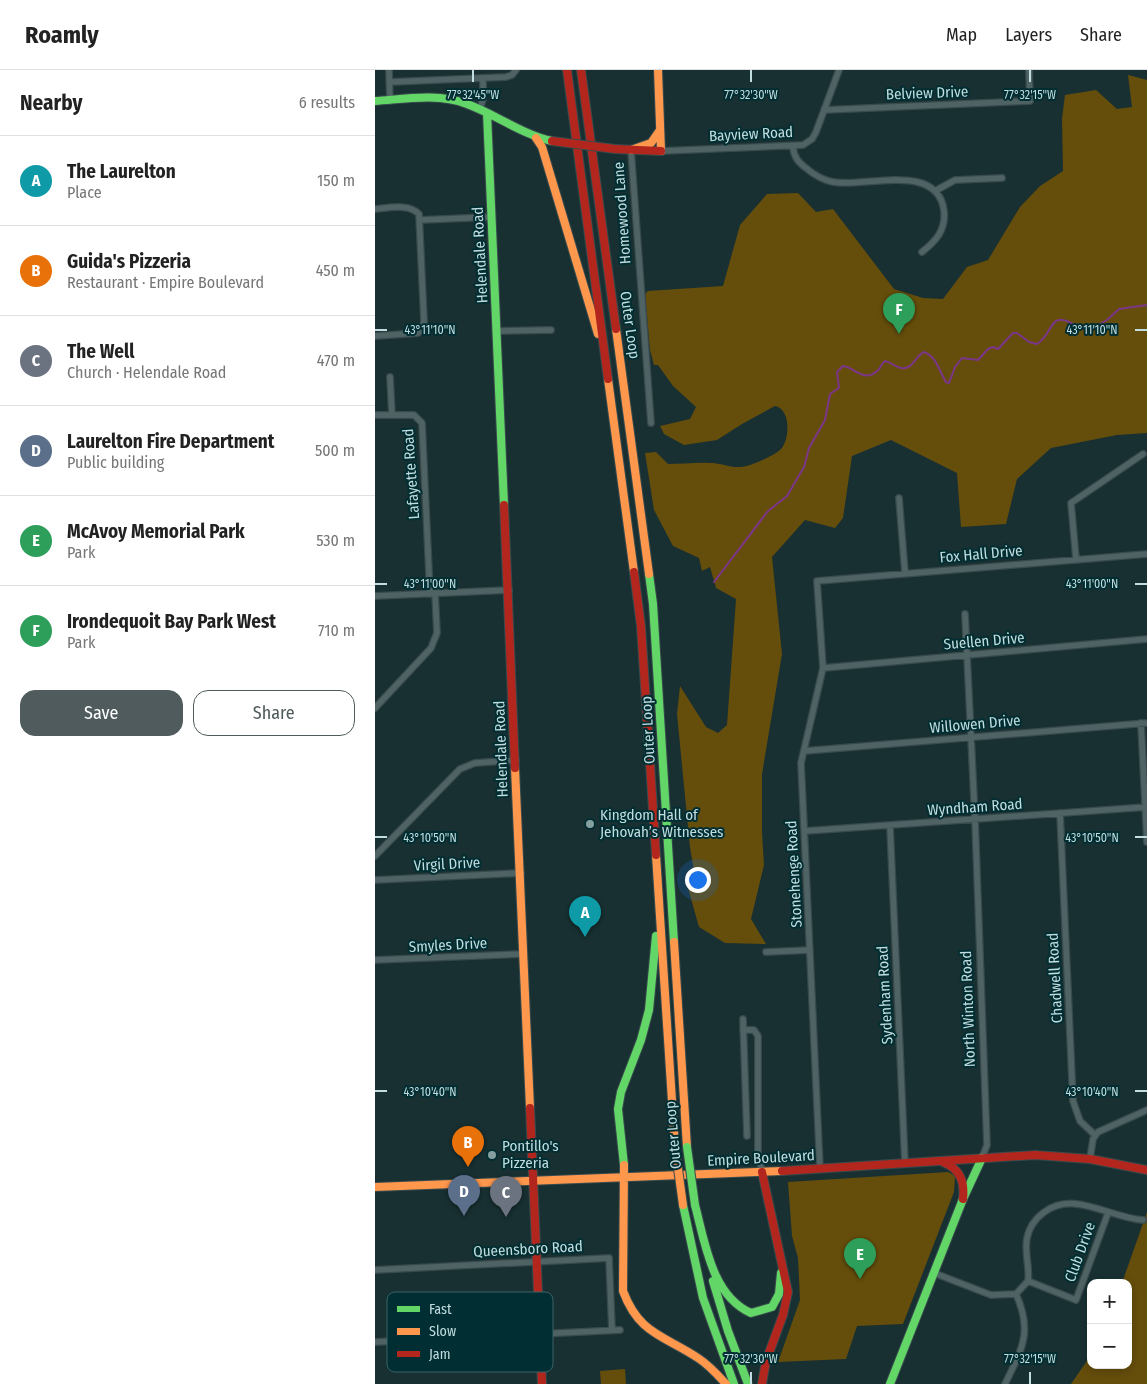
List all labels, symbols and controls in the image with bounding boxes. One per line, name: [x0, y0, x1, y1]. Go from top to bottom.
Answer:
text: Roamly: [25, 21, 99, 49]
text: Map: [946, 24, 977, 46]
text: Layers: [1005, 24, 1052, 46]
text: Share: [1080, 24, 1122, 46]
street label: Belview Drive: [886, 83, 968, 103]
text: 77°32'45"W: [447, 88, 499, 102]
text: 77°32'30"W: [724, 88, 778, 102]
text: 77°32'15"W: [1004, 88, 1056, 102]
text: Nearby: [20, 90, 82, 116]
text: 6 results: [299, 93, 355, 112]
street label: Bayview Road: [708, 123, 794, 145]
text: The Laurelton: [67, 160, 176, 183]
street label: Homewood Lane: [609, 161, 635, 265]
text: A: [32, 171, 40, 190]
text: 150 m: [317, 171, 355, 190]
text: Place: [67, 183, 102, 202]
street label: Helendale Road: [468, 206, 492, 304]
text: Guida's Pizzeria: [67, 250, 191, 273]
text: B: [32, 261, 40, 280]
text: 450 m: [316, 261, 355, 280]
text: Restaurant · Empire Boulevard: [67, 273, 264, 292]
street label: Outer Loop: [616, 290, 644, 360]
pin: F: [883, 293, 915, 334]
text: 43°11'10"N: [405, 323, 455, 337]
text: 43°11'10"N: [1067, 323, 1117, 337]
text: The Well: [67, 340, 134, 363]
text: C: [32, 351, 40, 370]
text: 470 m: [317, 351, 355, 370]
text: Church · Helendale Road: [67, 363, 226, 382]
street label: Lafayette Road: [399, 428, 423, 520]
text: Laurelton Fire Department: [67, 430, 275, 453]
text: D: [31, 441, 41, 460]
text: 500 m: [315, 441, 355, 460]
text: Public building: [67, 453, 164, 472]
text: McAvoy Memorial Park: [67, 520, 245, 543]
text: E: [32, 531, 40, 550]
text: 530 m: [316, 531, 355, 550]
street label: Fox Hall Drive: [939, 541, 1023, 567]
text: Park: [67, 543, 95, 562]
text: 43°11'00"N: [404, 577, 456, 591]
text: 43°11'00"N: [1066, 577, 1118, 591]
text: Irondequoit Bay Park West: [67, 610, 276, 633]
text: F: [32, 621, 40, 640]
text: 710 m: [318, 621, 355, 640]
street label: Suellen Drive: [943, 628, 1025, 654]
text: Park: [67, 633, 95, 652]
button: Save: [20, 690, 183, 736]
button: Share: [193, 690, 355, 736]
street label: Outer Loop: [637, 695, 659, 765]
street label: Helendale Road: [490, 700, 512, 798]
street label: Willowen Drive: [929, 711, 1021, 737]
street label: Wyndham Road: [927, 795, 1023, 819]
place label: Kingdom Hall of Jehovah’s Witnesses: [600, 806, 724, 841]
marker: Kingdom Hall of Jehovah’s Witnesses: [584, 818, 596, 830]
street label: Stonehenge Road: [782, 820, 806, 928]
text: 43°10'50"N: [403, 831, 457, 845]
text: 43°10'50"N: [1065, 831, 1119, 845]
street label: Virgil Drive: [413, 853, 481, 875]
your location: [685, 867, 711, 893]
pin: A: [569, 896, 601, 937]
street label: Chadwell Road: [1044, 932, 1066, 1024]
street label: Smyles Drive: [408, 934, 488, 956]
street label: Sydenham Road: [873, 945, 897, 1045]
street label: North Winton Road: [957, 950, 979, 1068]
text: 43°10'40"N: [403, 1085, 457, 1099]
text: 43°10'40"N: [1065, 1085, 1119, 1099]
street label: Outer Loop: [661, 1100, 685, 1170]
pin: B: [452, 1126, 484, 1167]
place label: Pontillo's Pizzeria: [502, 1137, 559, 1172]
street label: Empire Boulevard: [707, 1146, 815, 1170]
marker: Pontillo's Pizzeria: [486, 1149, 498, 1161]
pin: D: [448, 1175, 480, 1216]
pin: C: [490, 1176, 522, 1217]
street label: Club Drive: [1061, 1220, 1099, 1284]
street label: Queensboro Road: [473, 1237, 583, 1261]
pin: E: [844, 1238, 876, 1279]
map controls: [1087, 1279, 1132, 1369]
button: +: [1087, 1279, 1132, 1324]
legend: [387, 1292, 553, 1372]
text: Fast: [429, 1301, 452, 1318]
text: Slow: [429, 1323, 456, 1340]
button: −: [1087, 1324, 1132, 1369]
text: Jam: [429, 1346, 450, 1363]
text: 77°32'30"W: [724, 1352, 778, 1366]
text: 77°32'15"W: [1004, 1352, 1056, 1366]

